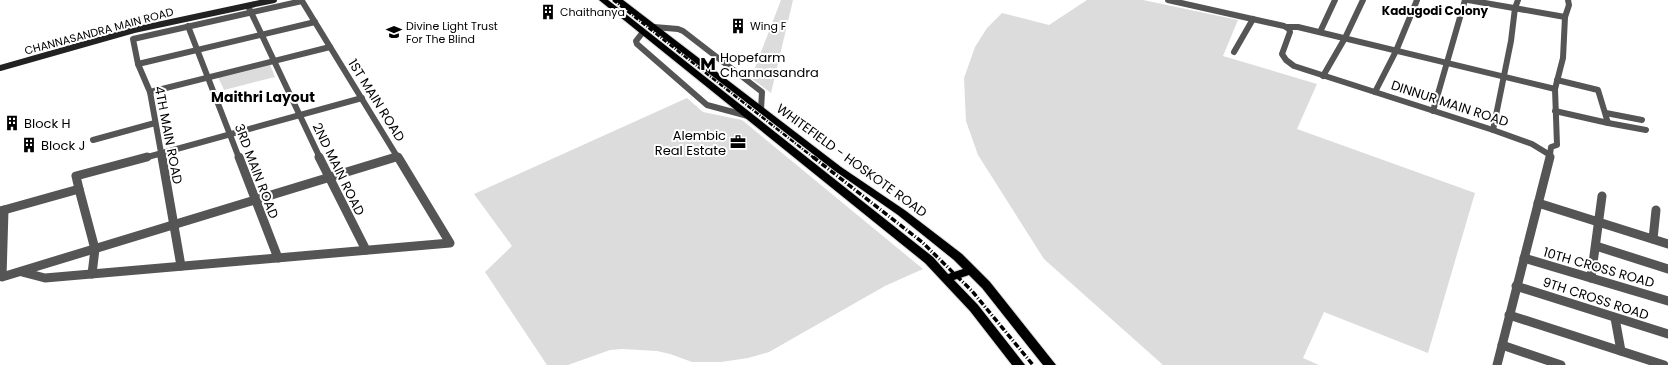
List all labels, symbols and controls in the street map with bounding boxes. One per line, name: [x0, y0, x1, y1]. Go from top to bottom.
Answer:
district label: Kadugodi Colony: [1382, 2, 1489, 19]
street label: CHANNASANDRA MAIN ROAD: [23, 3, 175, 59]
building icon: Chaithanya: [539, 3, 557, 21]
place label: Chaithanya: [560, 4, 625, 20]
building icon: Wing F: [729, 17, 747, 35]
place label: Divine Light Trust For The Blind: [406, 18, 498, 47]
place label: Wing F: [750, 18, 787, 34]
school or university icon: Divine Light Trust For The Blind: [385, 23, 403, 41]
place label: Hopefarm Channasandra: [720, 48, 819, 82]
street label: 1ST MAIN ROAD: [344, 55, 410, 145]
metro station icon: Hopefarm Channasandra: [699, 55, 717, 73]
street label: DINNUR MAIN ROAD: [1389, 75, 1511, 131]
street label: 4TH MAIN ROAD: [150, 84, 187, 186]
district label: Maithri Layout: [211, 87, 315, 107]
street label: WHITEFIELD - HOSKOTE ROAD: [772, 99, 931, 222]
building icon: Block H: [3, 114, 21, 132]
place label: Block H: [24, 114, 71, 133]
street label: 2ND MAIN ROAD: [308, 120, 369, 219]
street label: 3RD MAIN ROAD: [230, 121, 283, 221]
place label: Alembic Real Estate: [655, 126, 726, 160]
office icon: Alembic Real Estate: [729, 133, 747, 151]
building icon: Block J: [20, 136, 38, 154]
place label: Block J: [41, 136, 85, 155]
street label: 10TH CROSS ROAD: [1541, 243, 1657, 292]
street label: 9TH CROSS ROAD: [1540, 272, 1651, 325]

